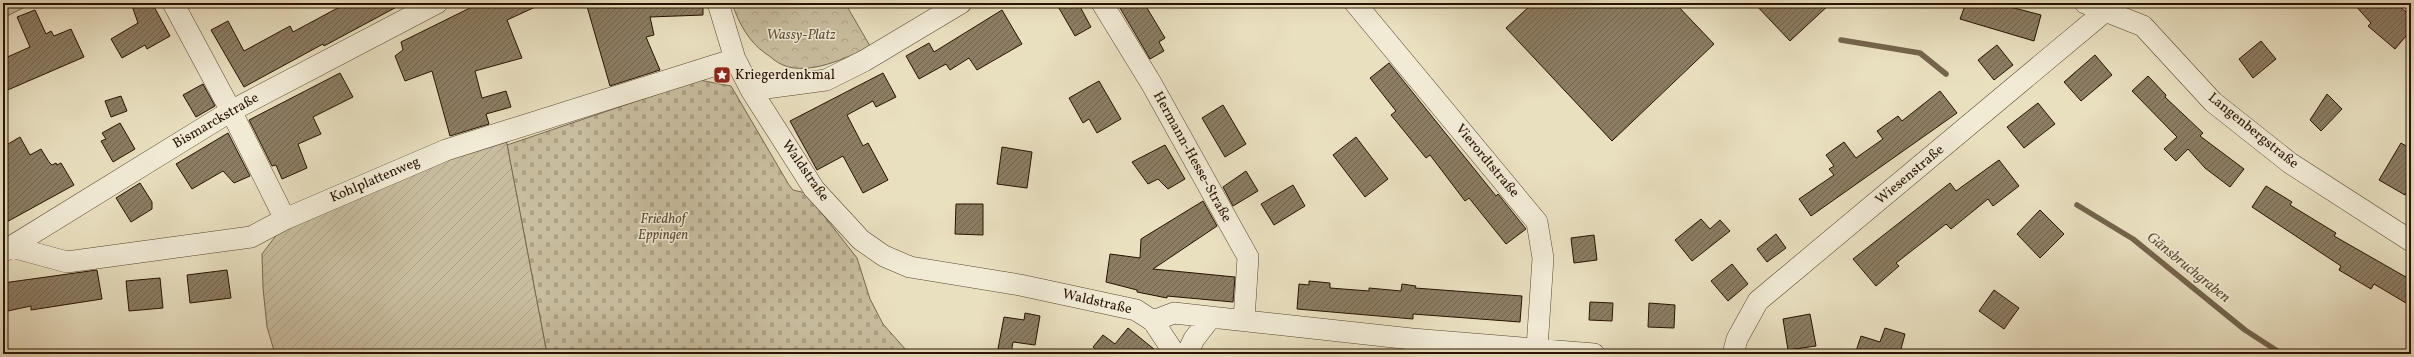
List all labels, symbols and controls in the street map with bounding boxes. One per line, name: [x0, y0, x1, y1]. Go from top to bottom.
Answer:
park label: Wassy-Platz: [766, 26, 836, 45]
place icon: Kriegerdenkmal: [712, 65, 732, 85]
place label: Kriegerdenkmal: [735, 66, 835, 85]
street label: Bismarckstraße: [169, 88, 263, 153]
street label: Hermann-Hesse-Straße: [1148, 88, 1236, 226]
street label: Langenbergstraße: [2204, 89, 2303, 174]
street label: Vierordtstraße: [1451, 120, 1524, 202]
street label: Waldstraße: [777, 137, 833, 206]
street label: Wiesenstraße: [1872, 140, 1949, 209]
street label: Kohlplattenweg: [327, 152, 423, 208]
park label: Friedhof Eppingen: [638, 210, 689, 245]
water label: Gänsbruchgraben: [2142, 228, 2235, 308]
street label: Waldstraße: [1060, 285, 1134, 319]

